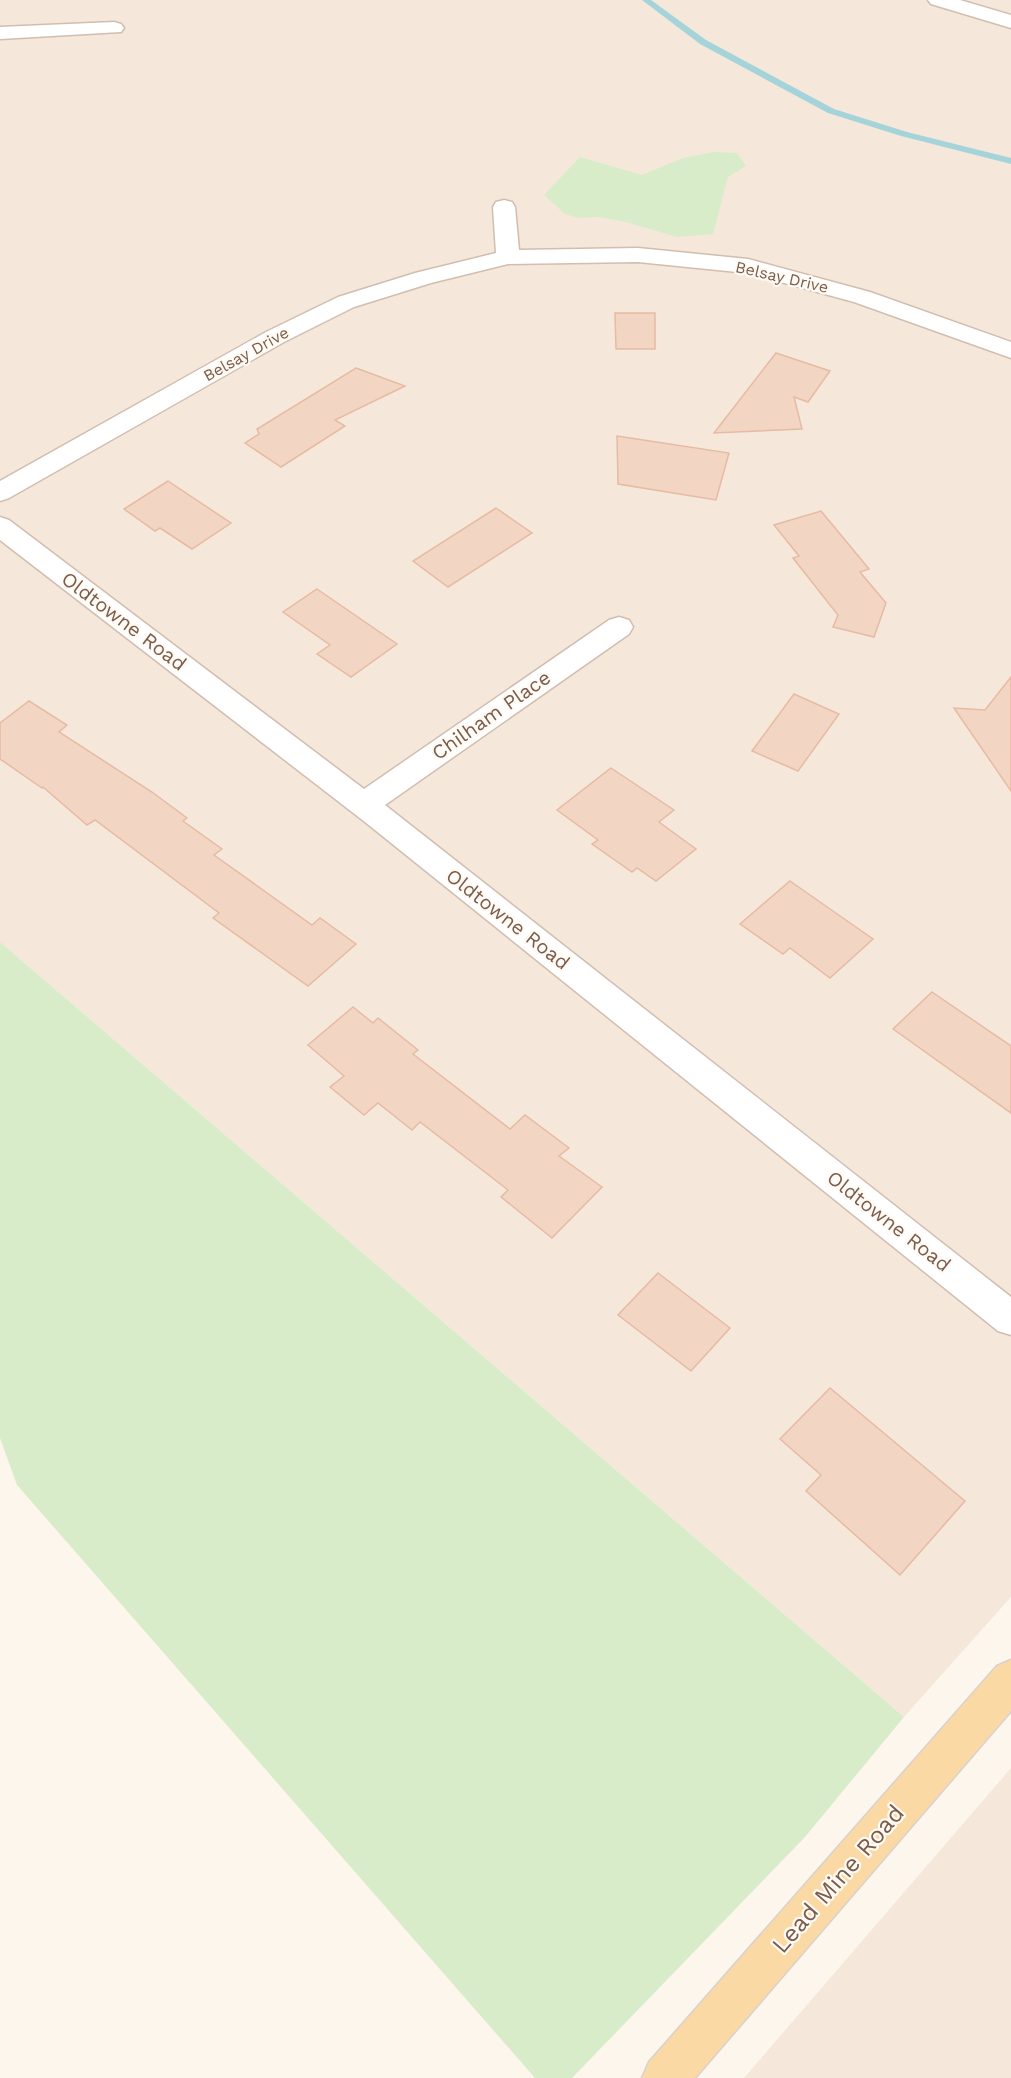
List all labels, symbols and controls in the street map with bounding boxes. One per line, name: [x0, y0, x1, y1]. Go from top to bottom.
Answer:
street label: Belsay Drive: [734, 257, 830, 297]
street label: Belsay Drive: [200, 323, 292, 385]
street label: Oldtowne Road: [57, 566, 191, 676]
street label: Chilham Place: [427, 665, 555, 765]
street label: Oldtowne Road: [442, 863, 574, 975]
street label: Oldtowne Road: [823, 1165, 955, 1277]
street label: Lead Mine Road: [766, 1799, 910, 1959]

